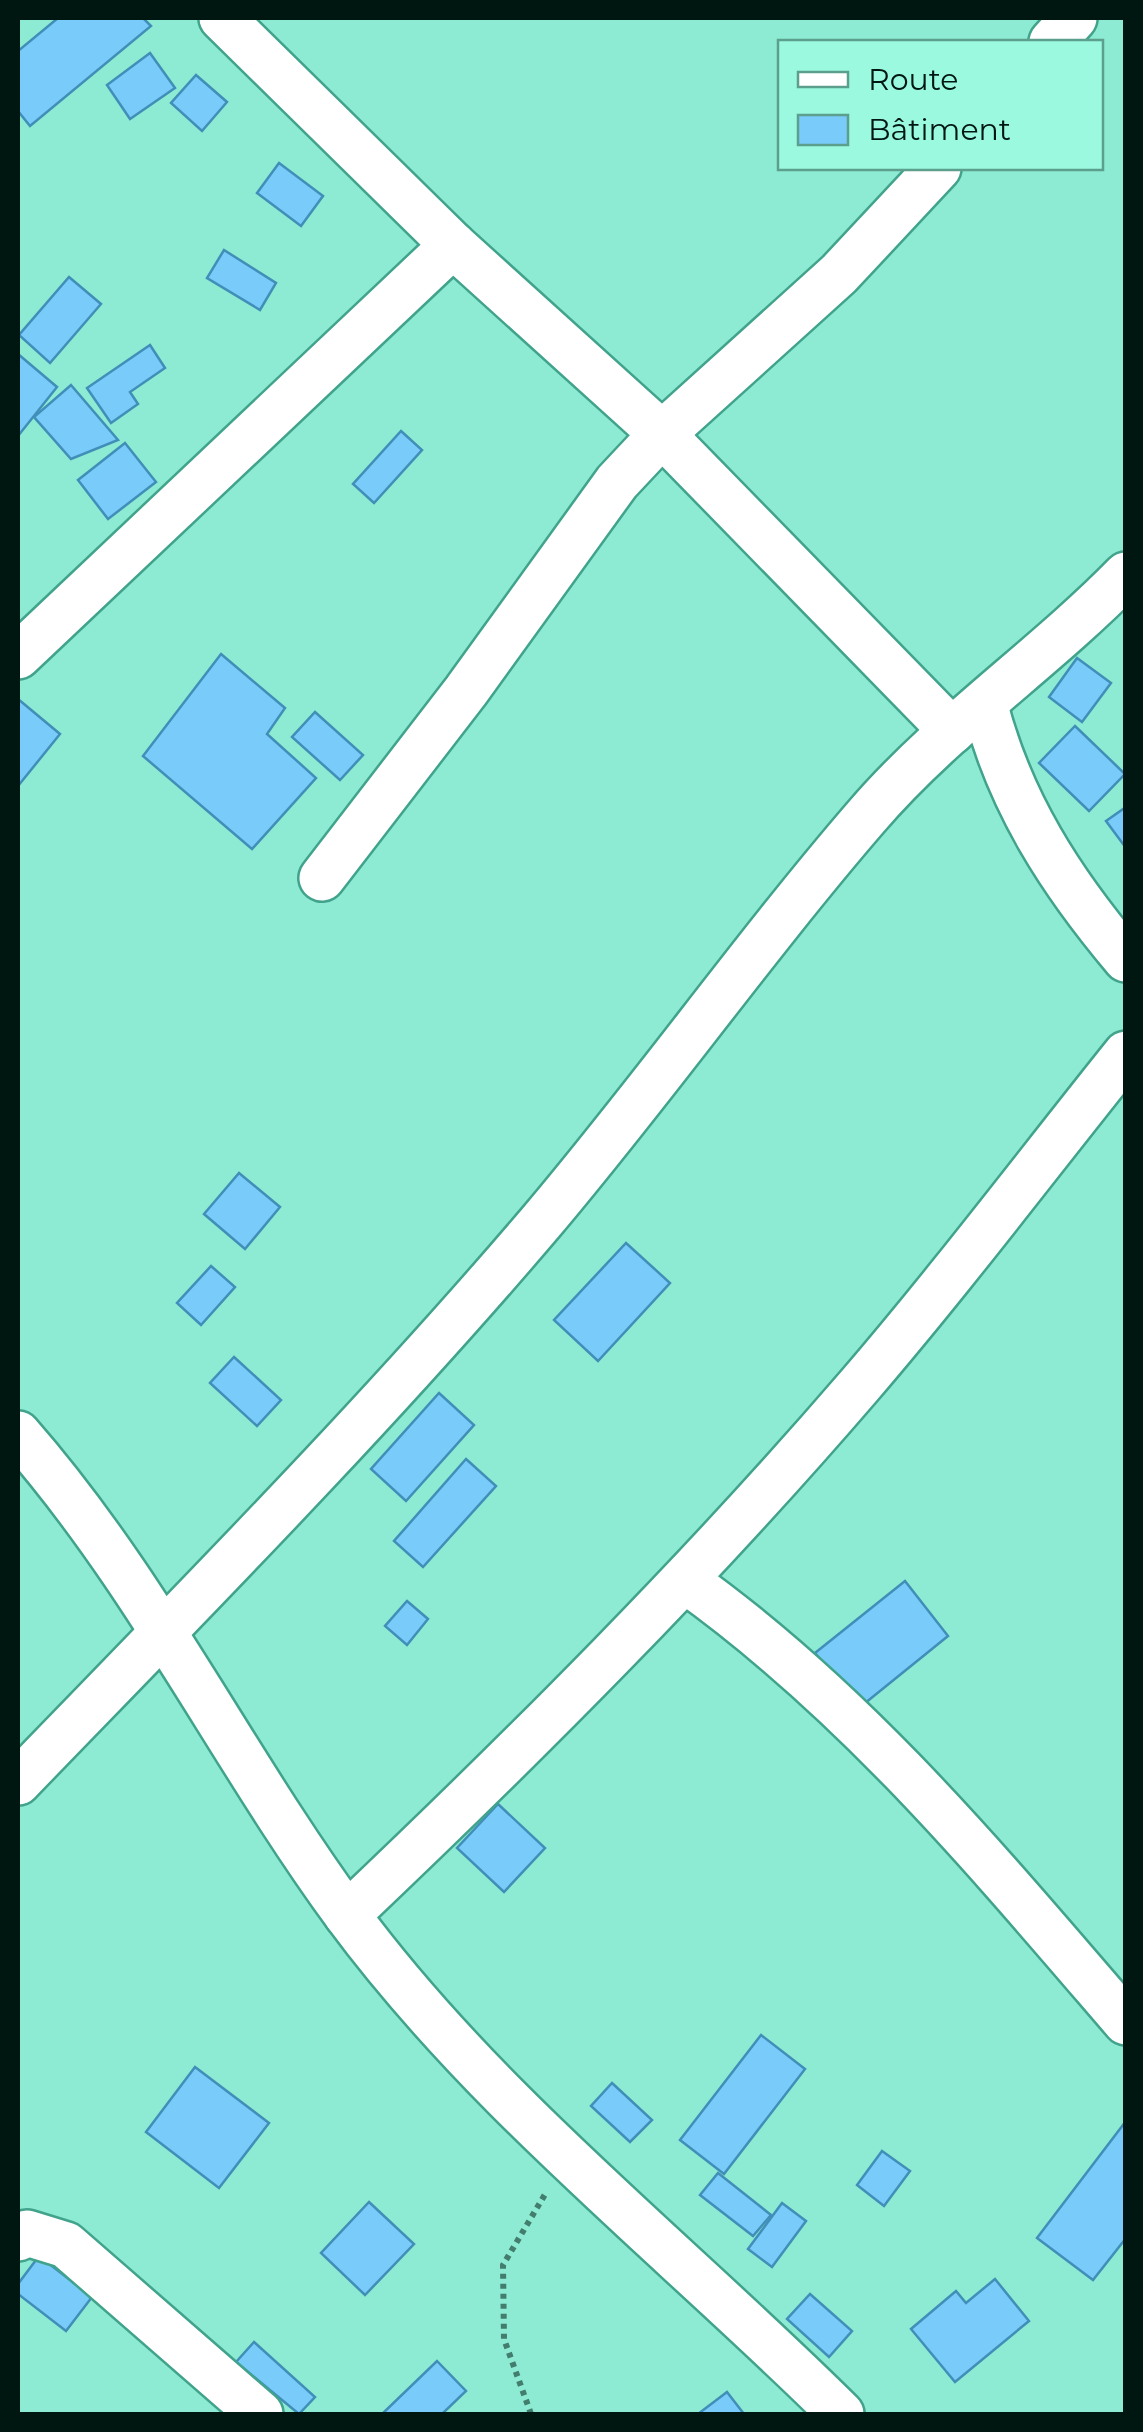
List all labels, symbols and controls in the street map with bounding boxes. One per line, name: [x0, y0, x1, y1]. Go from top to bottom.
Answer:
legend: [778, 40, 1103, 170]
text: Route: [868, 61, 958, 98]
text: Bâtiment: [868, 111, 1011, 148]

